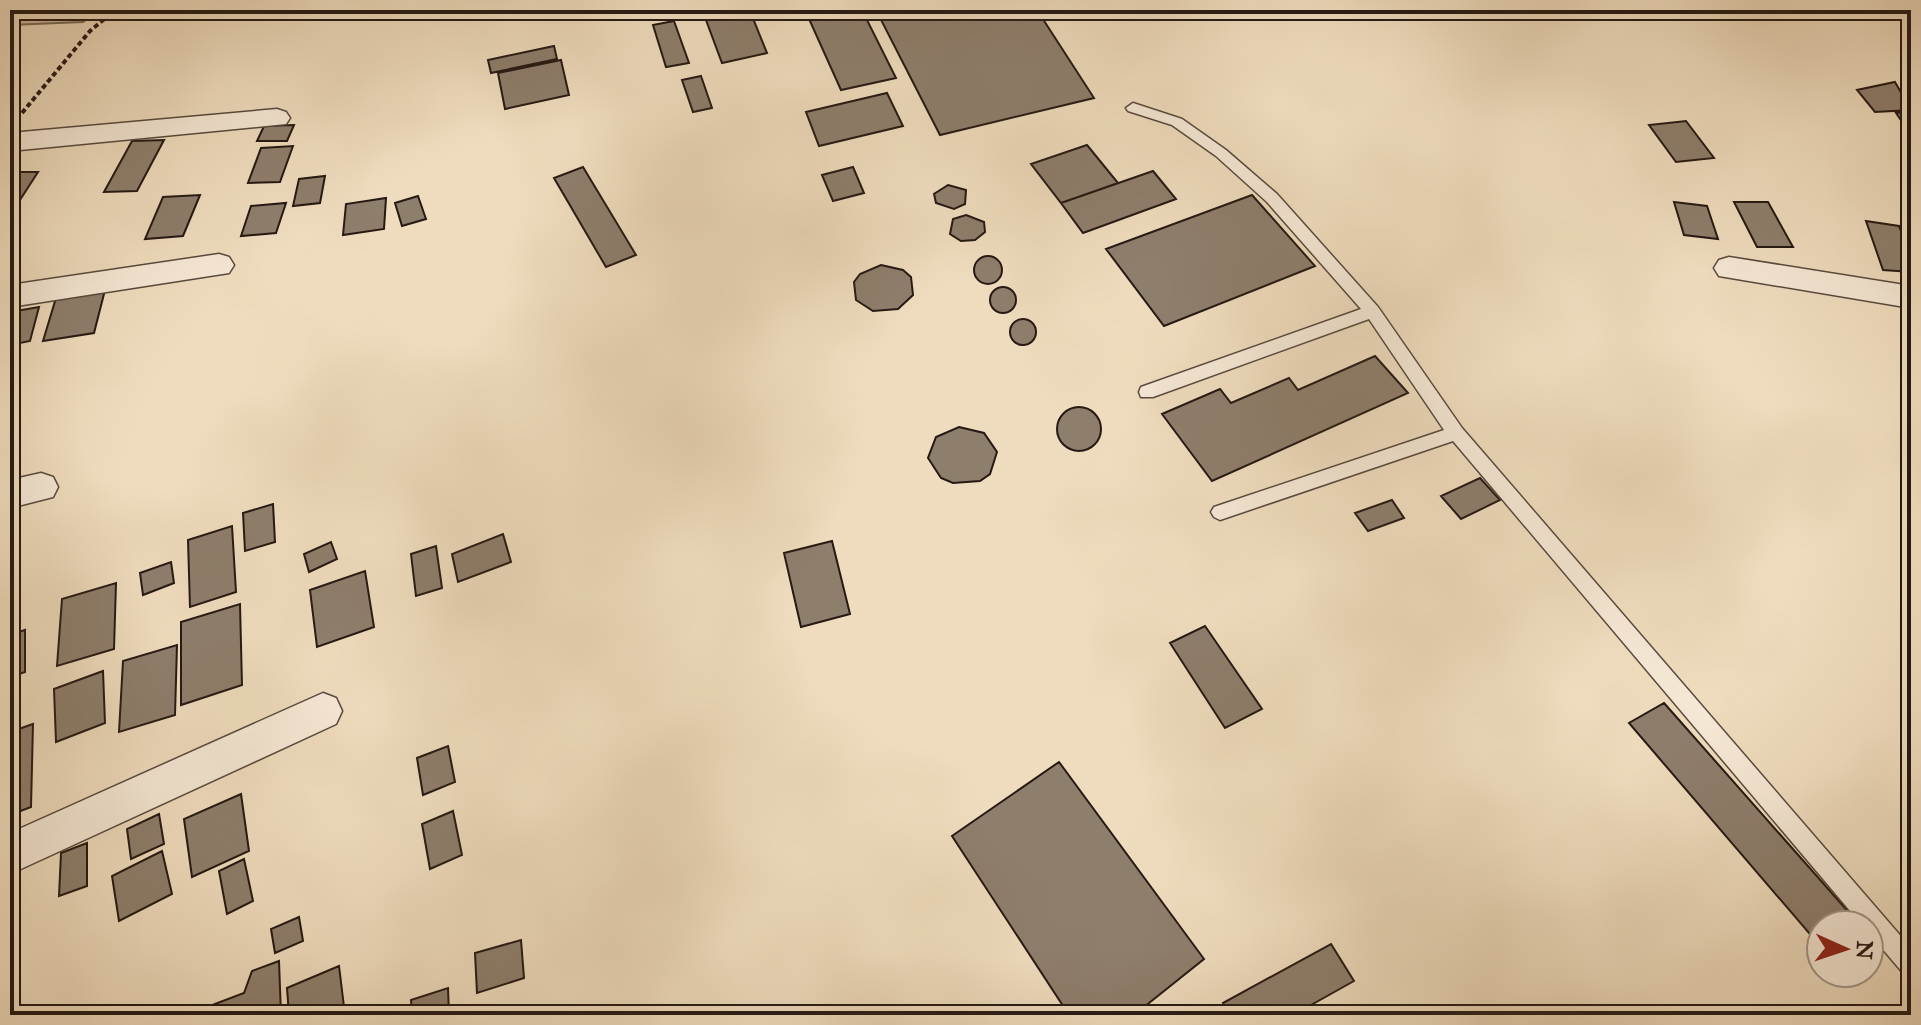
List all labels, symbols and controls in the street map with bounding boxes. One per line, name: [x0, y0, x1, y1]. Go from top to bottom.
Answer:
north arrow: [1805, 909, 1885, 989]
text: N: [1850, 940, 1878, 960]

